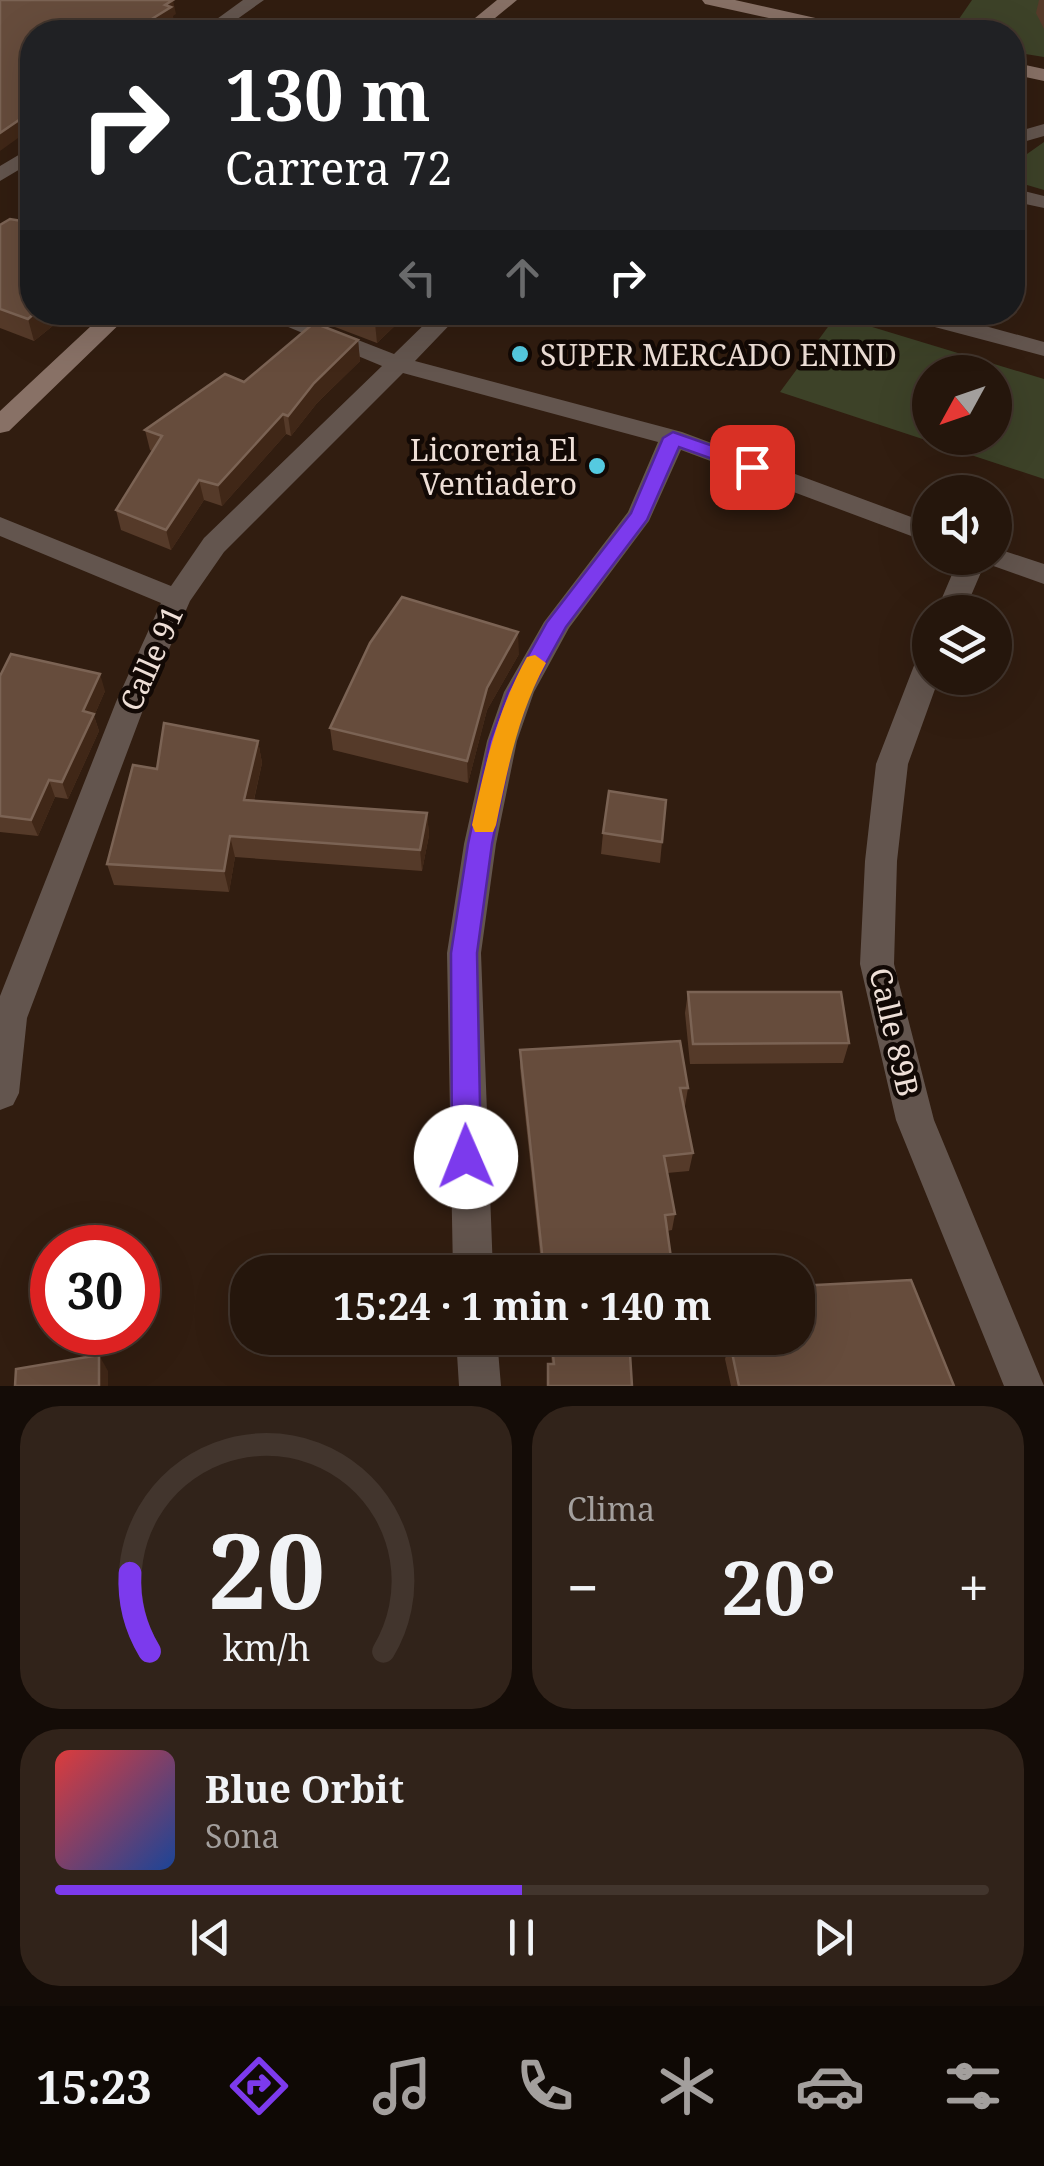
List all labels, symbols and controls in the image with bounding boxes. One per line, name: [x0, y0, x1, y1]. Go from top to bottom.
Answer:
text: 130 m: [225, 46, 431, 142]
icon: right: [60, 60, 190, 190]
text: Carrera 72: [225, 137, 452, 198]
icon: left: [390, 250, 445, 305]
icon: ahead: [495, 250, 550, 305]
icon: right: [600, 250, 655, 305]
place label: SUPER MERCADO ENIND: [540, 334, 897, 375]
marker: SUPER MERCADO ENIND: [509, 343, 531, 365]
north arrow: [912, 355, 1012, 455]
map controls: [912, 355, 1012, 695]
pin: [710, 425, 795, 510]
place label: Licoreria El Ventiadero: [410, 429, 577, 504]
icon: arrive: [725, 440, 780, 495]
marker: Licoreria El Ventiadero: [586, 455, 608, 477]
button: sound: [912, 475, 1012, 575]
button: layers: [912, 595, 1012, 695]
street label: Calle 91: [110, 599, 192, 717]
street label: Calle 89B: [860, 964, 930, 1100]
position arrow: [414, 1105, 518, 1209]
speed limit sign: 30: [30, 1225, 160, 1355]
text: 15:24 · 1 min · 140 m: [333, 1279, 712, 1331]
text: Clima: [567, 1487, 655, 1530]
text: 20: [207, 1498, 325, 1639]
text: 20°: [721, 1535, 836, 1637]
text: −: [567, 1549, 599, 1624]
text: +: [958, 1549, 989, 1624]
text: km/h: [222, 1623, 310, 1671]
text: Blue Orbit: [205, 1762, 404, 1814]
text: Sona: [205, 1814, 280, 1857]
icon: previous: [183, 1910, 238, 1965]
icon: pause: [494, 1910, 549, 1965]
icon: next: [806, 1910, 861, 1965]
icon: directions: [224, 2051, 294, 2121]
icon: music: [367, 2051, 437, 2121]
icon: phone: [510, 2051, 580, 2121]
icon: climate: [652, 2051, 722, 2121]
icon: car: [795, 2051, 865, 2121]
icon: filters: [938, 2051, 1008, 2121]
text: 15:23: [36, 2056, 152, 2117]

